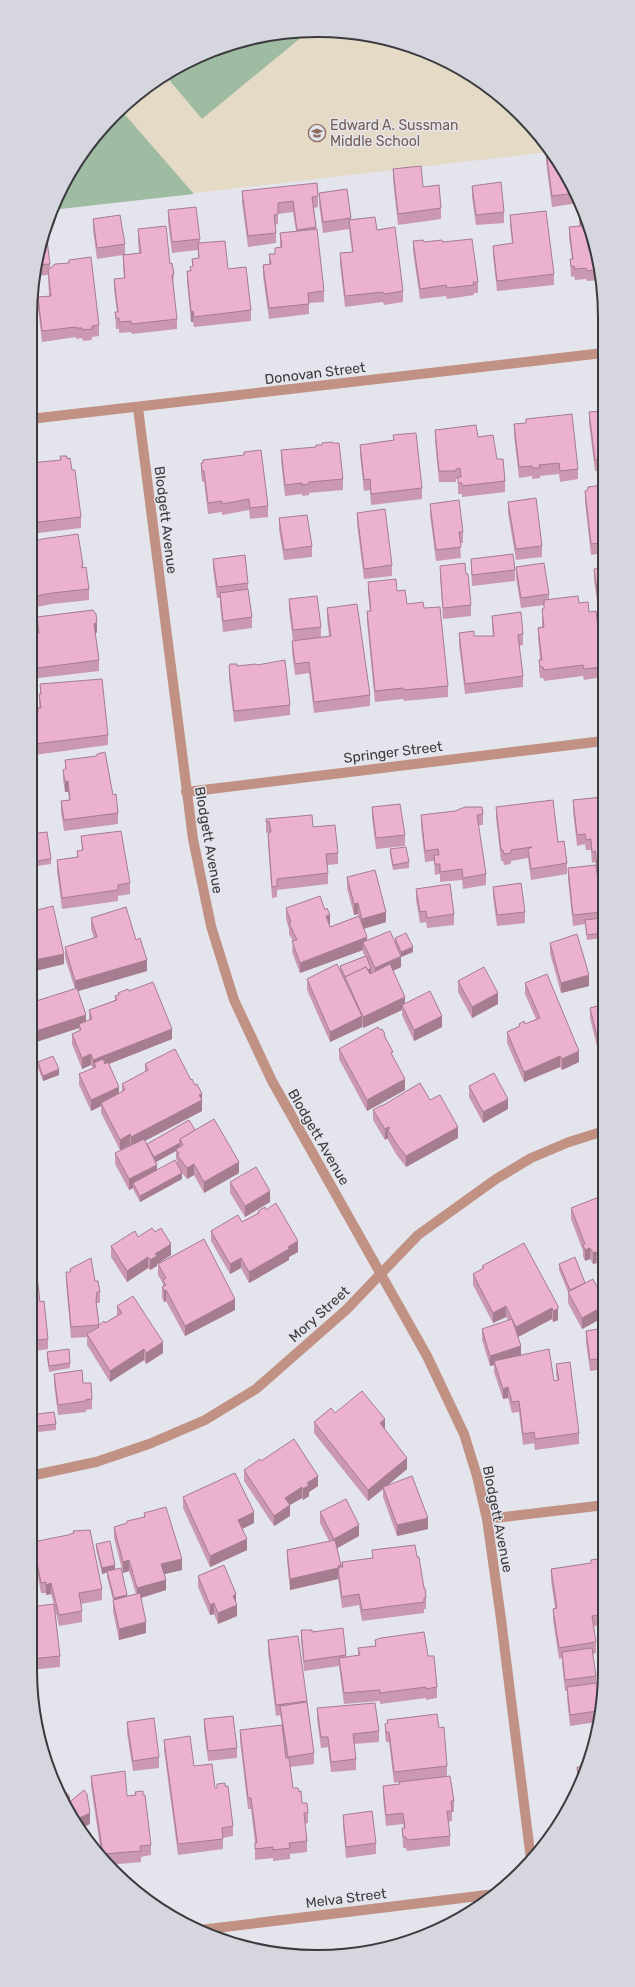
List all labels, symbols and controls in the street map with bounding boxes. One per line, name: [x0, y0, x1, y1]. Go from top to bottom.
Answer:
place label: Edward A. Sussman Middle School: [330, 117, 458, 150]
school or university icon: Edward A. Sussman Middle School: [307, 123, 327, 143]
street label: Donovan Street: [264, 359, 367, 388]
street label: Blodgett Avenue: [150, 465, 181, 575]
street label: Springer Street: [343, 738, 444, 767]
street label: Blodgett Avenue: [191, 785, 226, 895]
street label: Blodgett Avenue: [284, 1086, 353, 1189]
street label: Mory Street: [286, 1282, 354, 1346]
street label: Blodgett Avenue: [479, 1464, 516, 1574]
street label: Melva Street: [305, 1885, 388, 1912]

